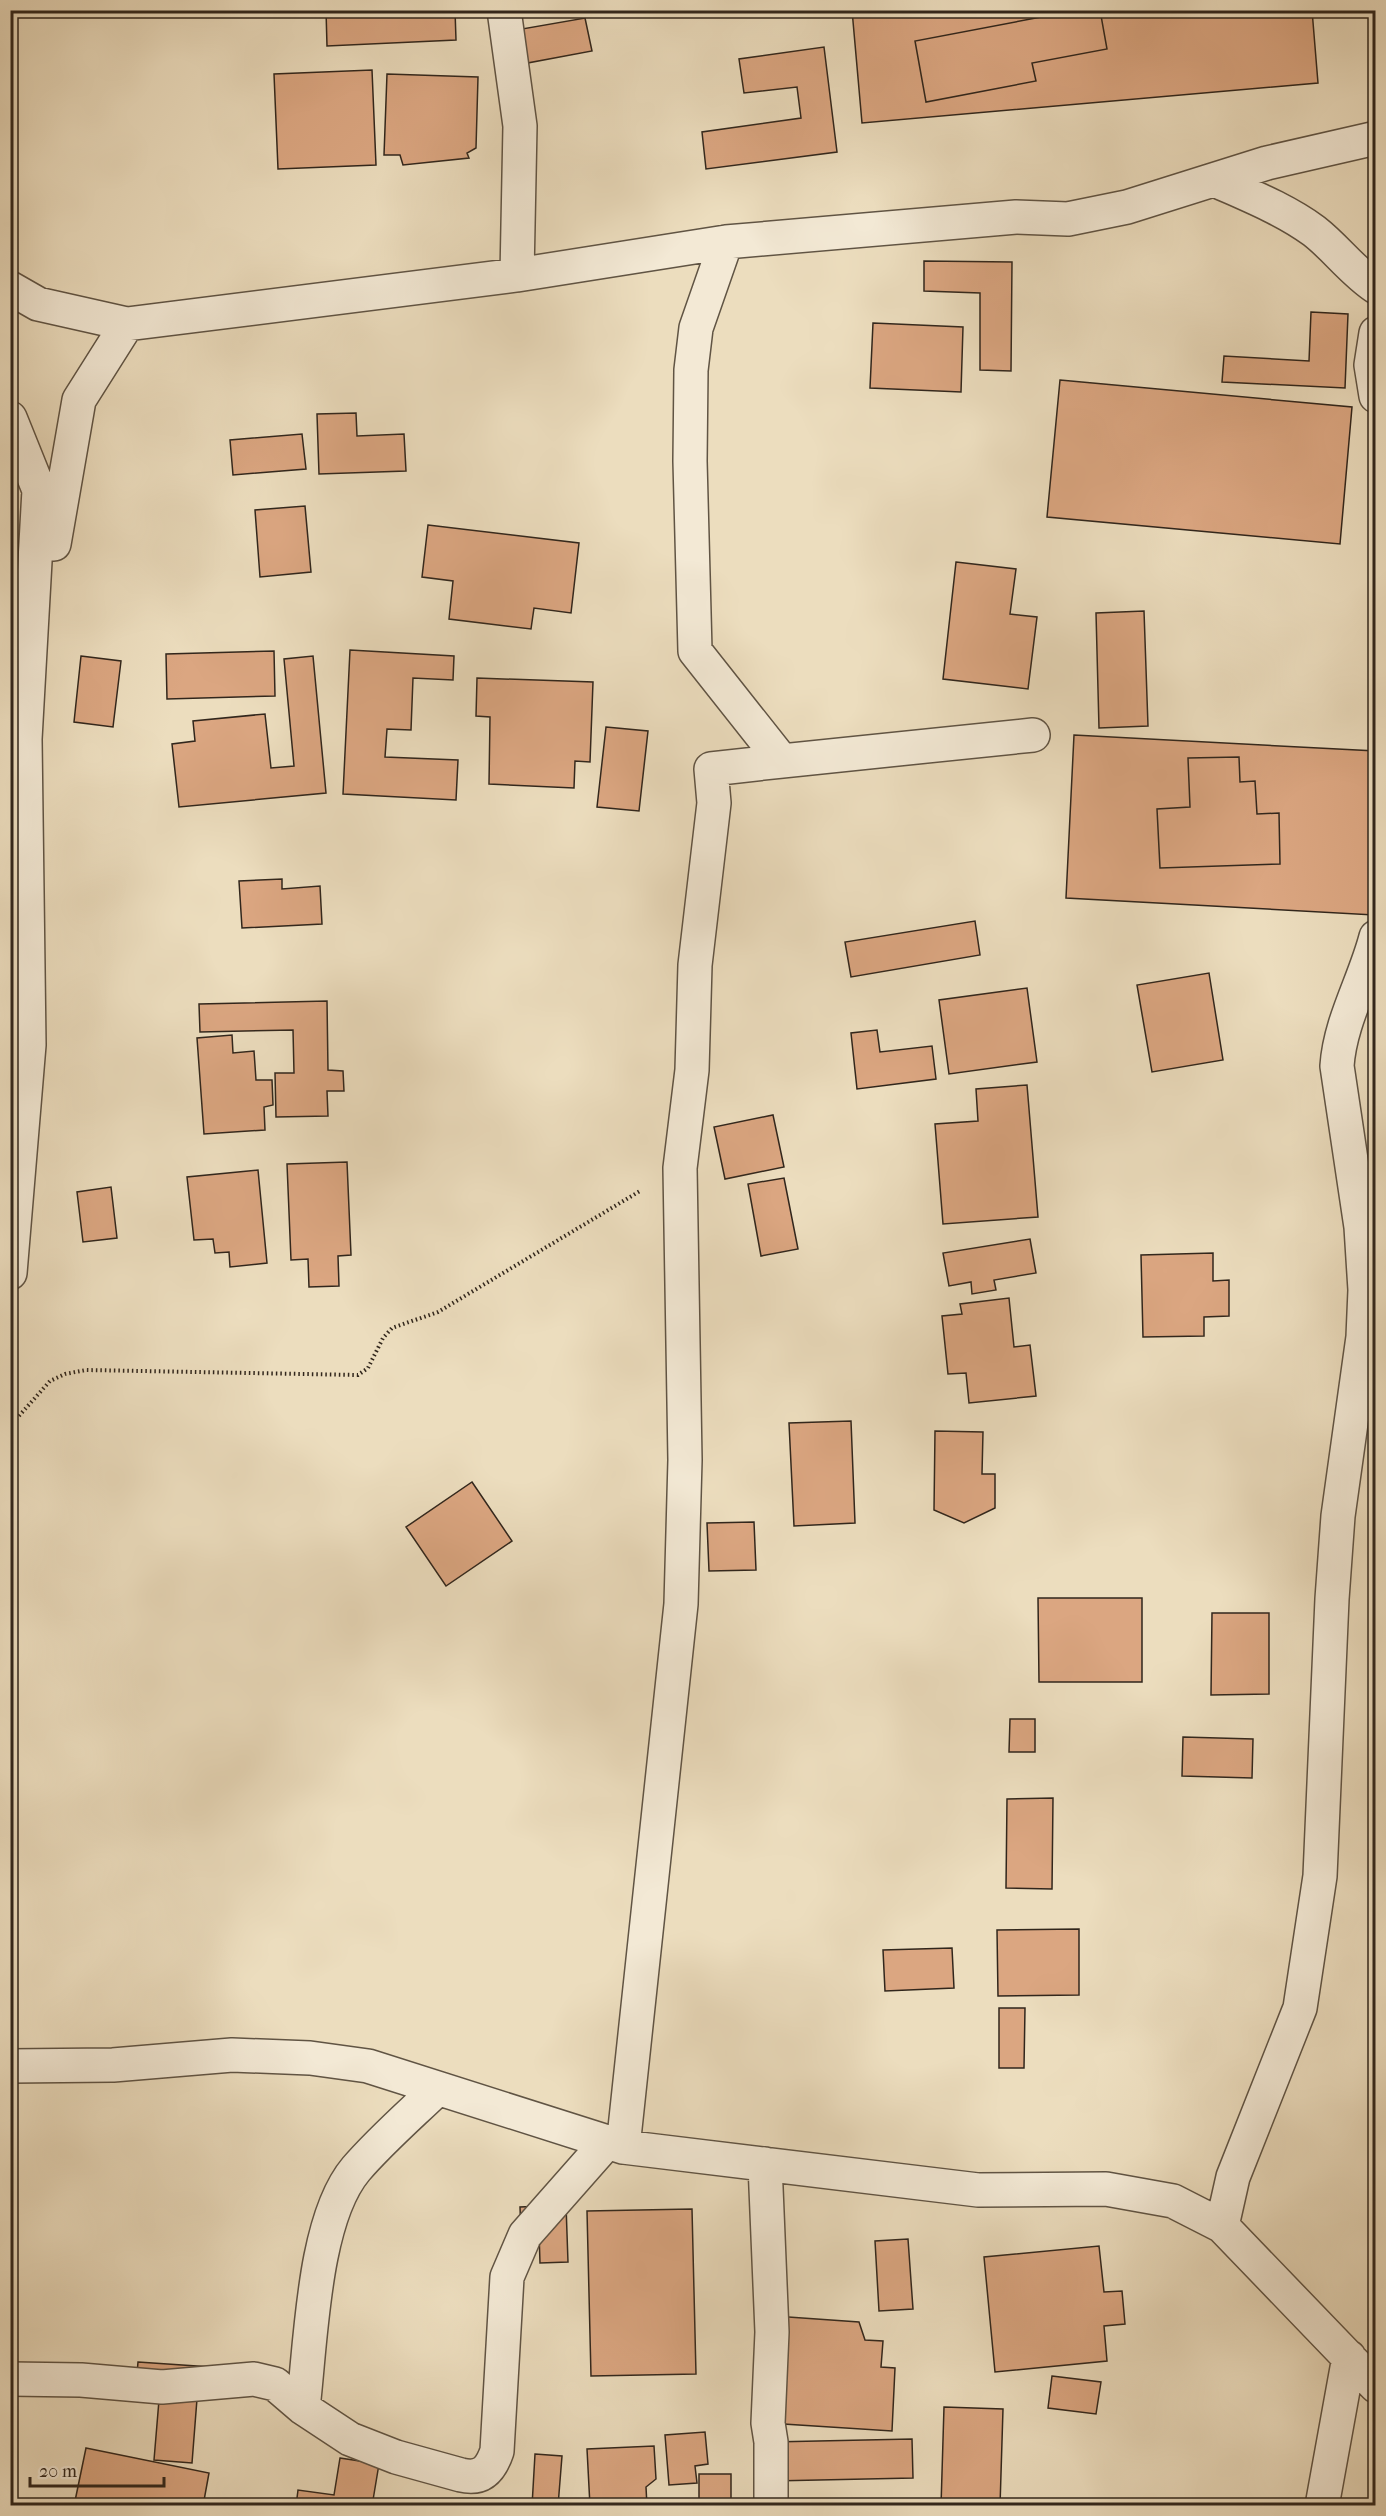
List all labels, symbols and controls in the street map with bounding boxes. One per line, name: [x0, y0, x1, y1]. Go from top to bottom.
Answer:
scale bar: [30, 2450, 164, 2488]
text: 20 m: [39, 2461, 77, 2482]

